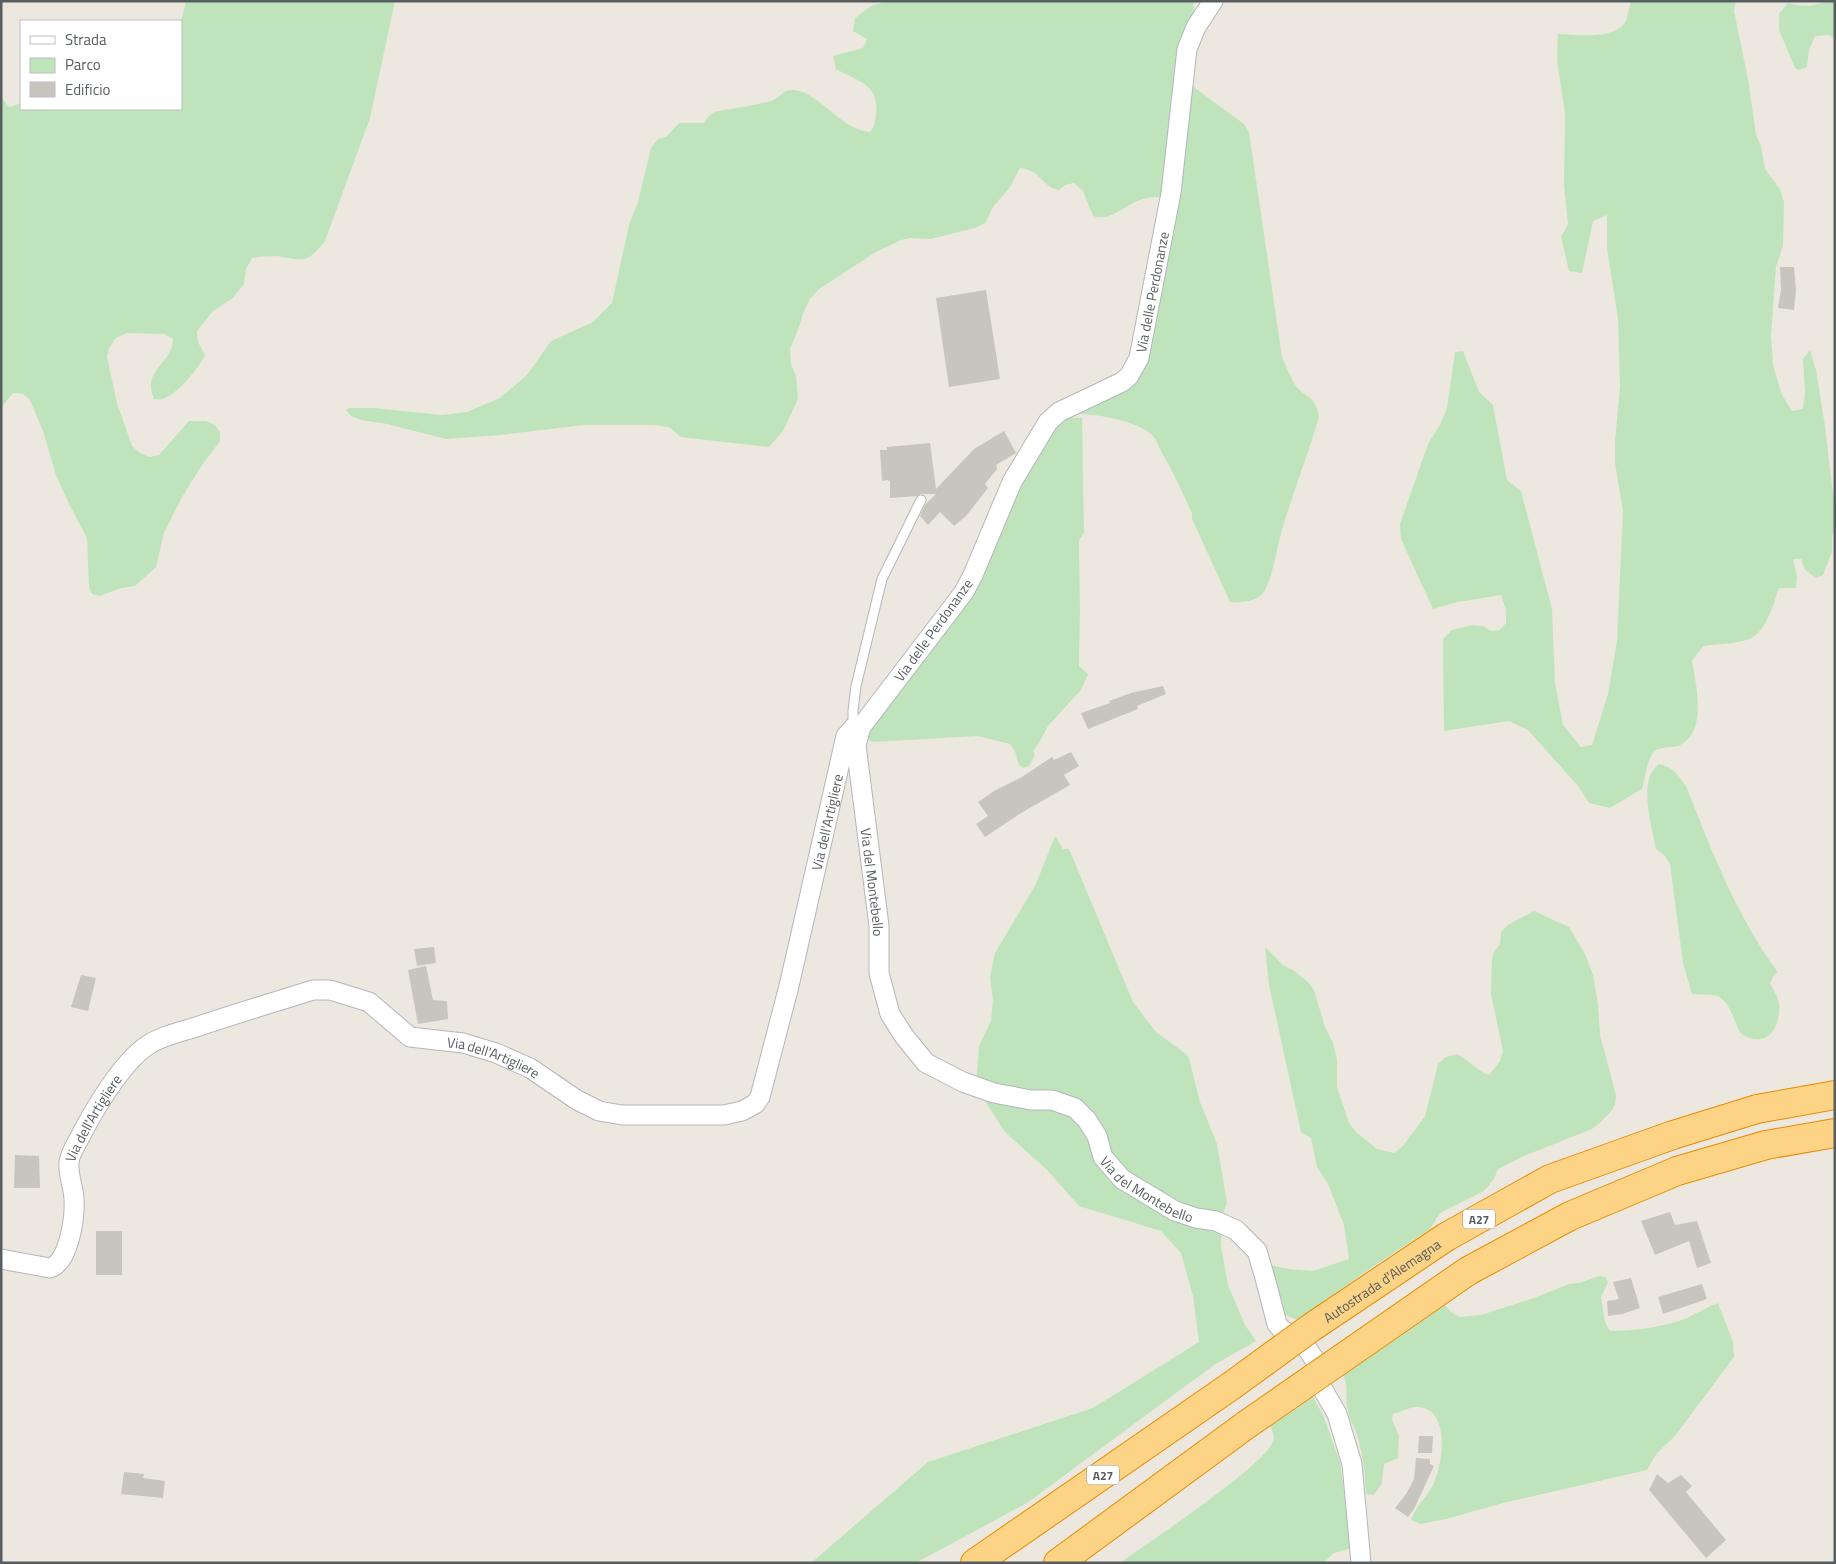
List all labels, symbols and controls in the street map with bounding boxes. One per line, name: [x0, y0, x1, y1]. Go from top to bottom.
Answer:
legend: [20, 20, 182, 110]
text: Strada: [65, 28, 107, 51]
text: Parco: [65, 53, 101, 76]
text: Edificio: [65, 78, 110, 101]
street label: Via delle Perdonanze: [1130, 230, 1174, 354]
street label: Via delle Perdonanze: [888, 574, 978, 686]
street label: Via dell'Artigliere: [805, 772, 848, 872]
street label: Via del Montebello: [856, 827, 890, 936]
street label: Via dell'Artigliere: [446, 1031, 545, 1083]
street label: Via dell'Artigliere: [59, 1070, 126, 1164]
street label: Via del Montebello: [1096, 1151, 1196, 1227]
road number: A27: [1463, 1210, 1495, 1228]
street label: Autostrada d'Alemagna: [1318, 1233, 1445, 1327]
road number: A27: [1087, 1466, 1119, 1484]

